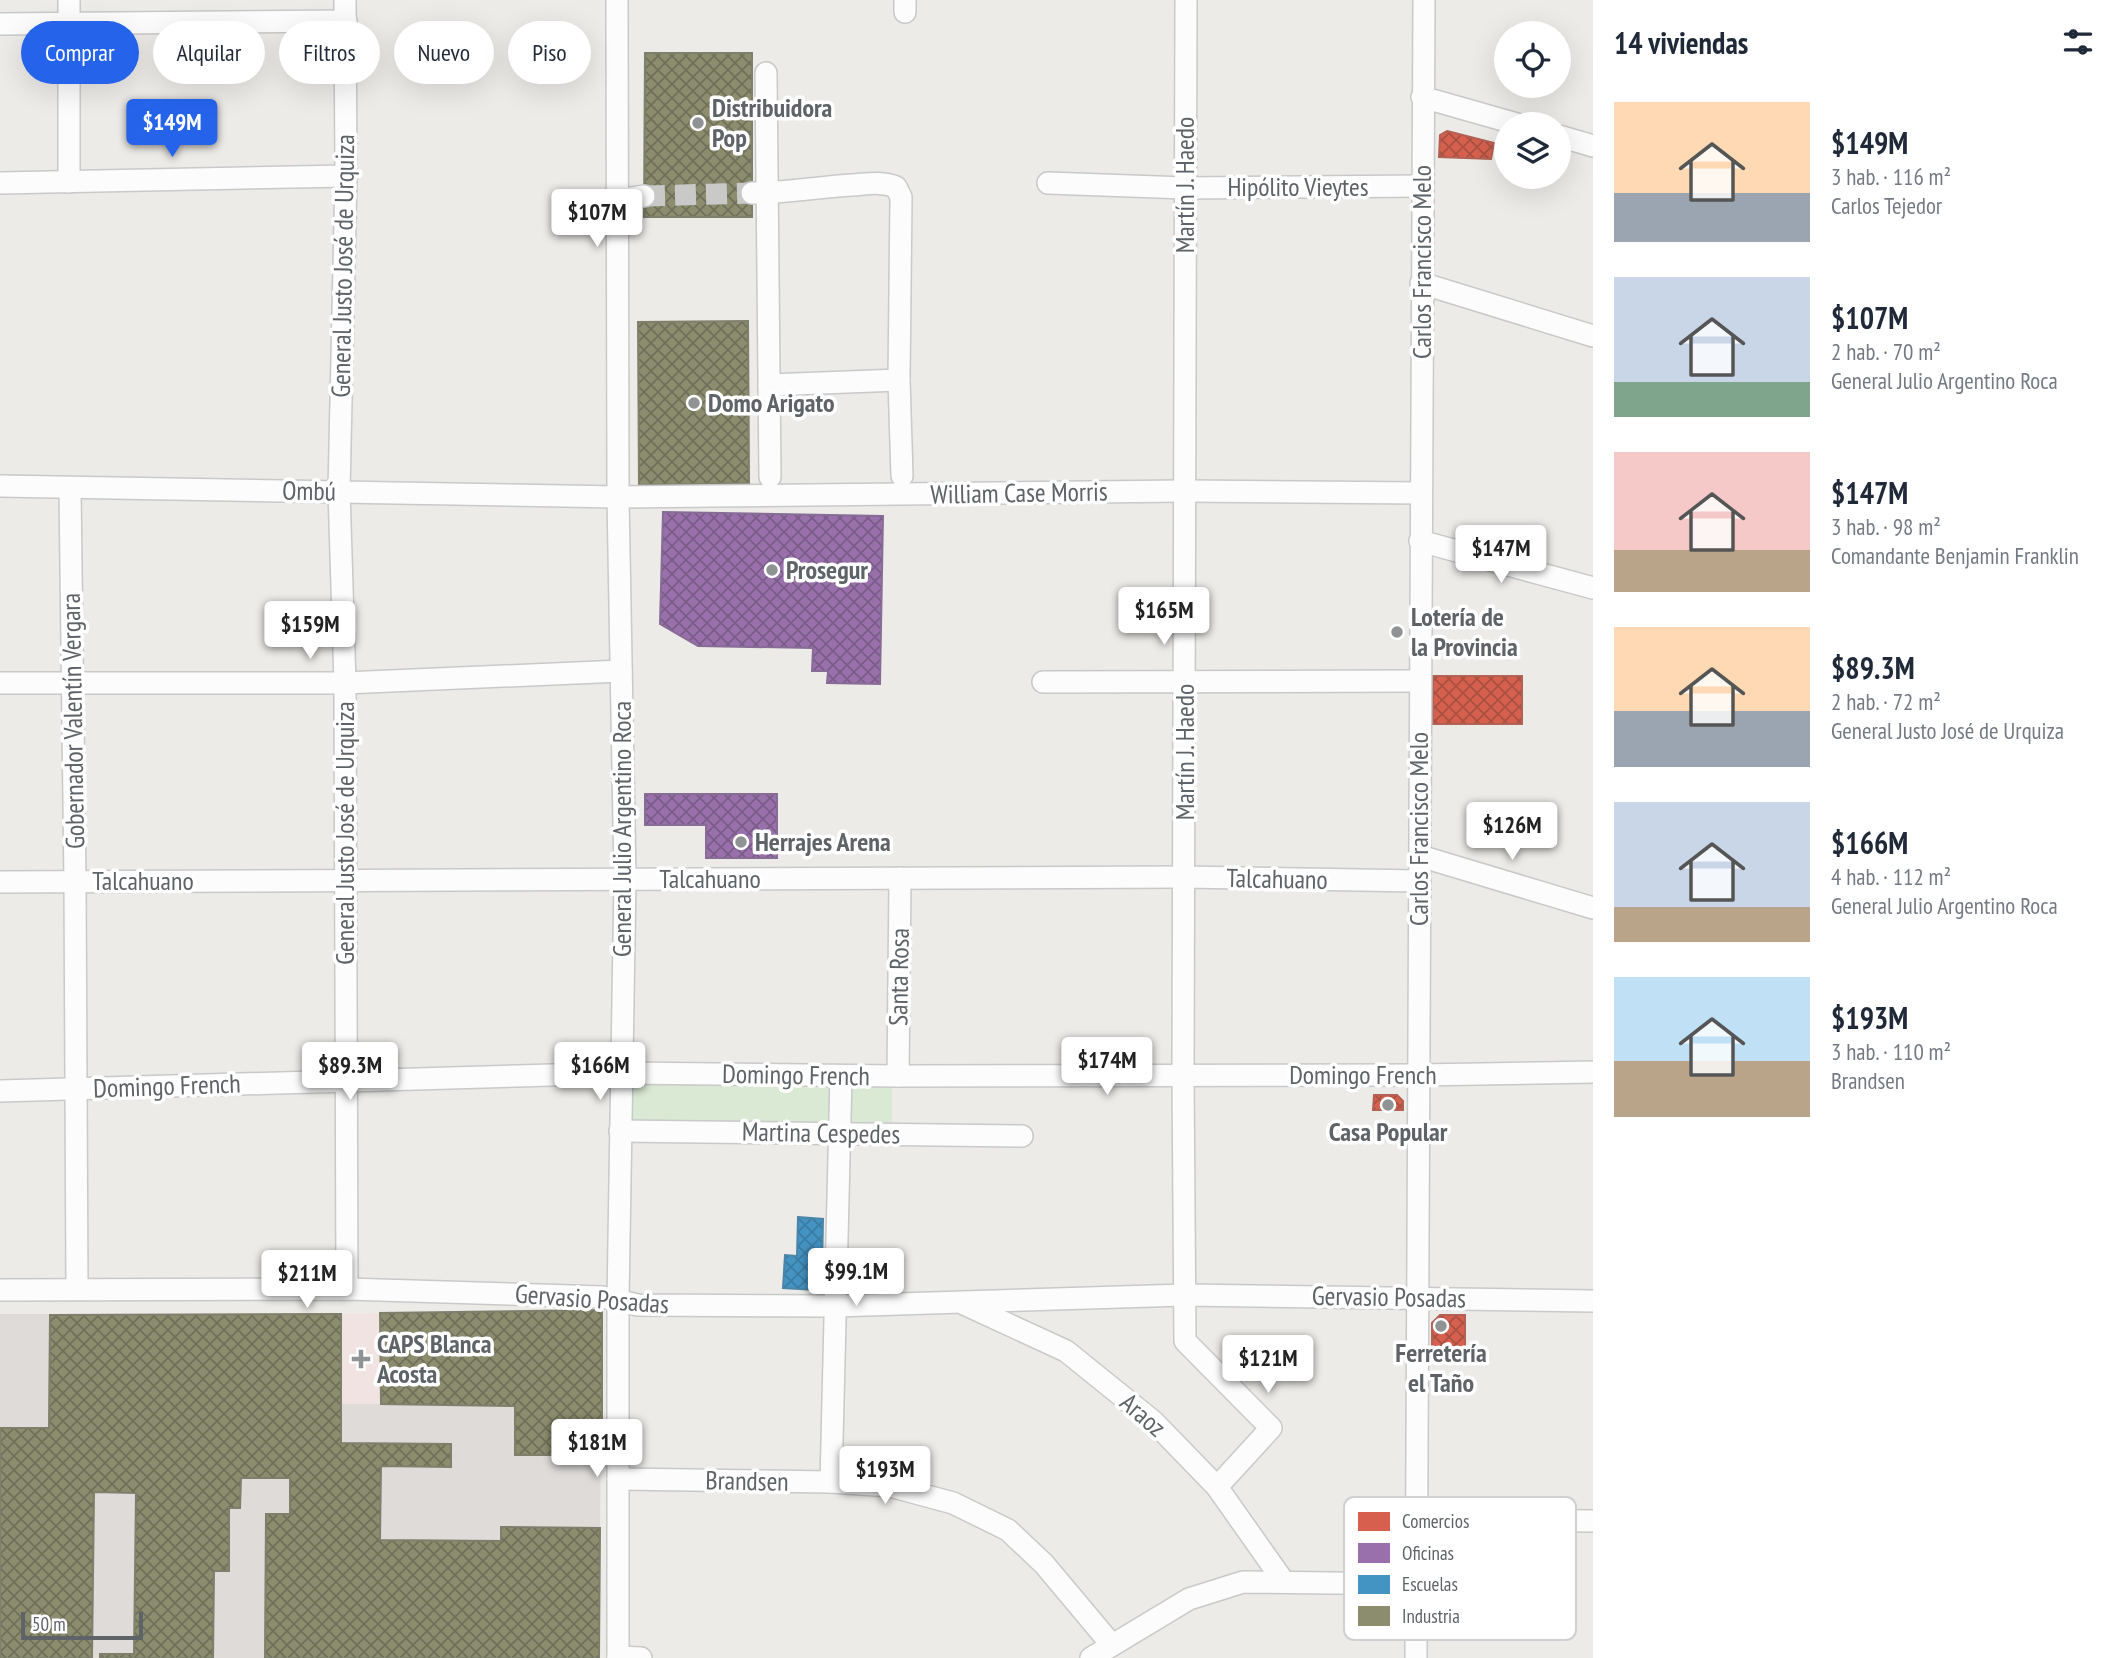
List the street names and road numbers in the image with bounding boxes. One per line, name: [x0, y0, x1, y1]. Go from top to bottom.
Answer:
street label: Martín J. Haedo: [1168, 117, 1201, 253]
street label: General Justo José de Urquiza: [324, 134, 361, 398]
street label: Carlos Francisco Melo: [1405, 165, 1438, 359]
street label: Hipólito Vieytes: [1227, 170, 1369, 203]
street label: Ombú: [282, 474, 336, 507]
street label: William Case Morris: [930, 474, 1108, 511]
street label: Gobernador Valentín Vergara: [54, 593, 91, 849]
street label: Martín J. Haedo: [1168, 684, 1201, 820]
street label: General Justo José de Urquiza: [328, 701, 361, 965]
street label: General Julio Argentino Roca: [605, 701, 638, 957]
street label: Carlos Francisco Melo: [1402, 732, 1435, 926]
street label: Talcahuano: [1226, 861, 1328, 896]
street label: Talcahuano: [659, 862, 761, 895]
street label: Talcahuano: [92, 864, 194, 897]
street label: Santa Rosa: [881, 928, 916, 1026]
street label: Domingo French: [722, 1057, 870, 1092]
street label: Domingo French: [1289, 1058, 1437, 1091]
street label: Domingo French: [93, 1066, 241, 1105]
street label: Martina Cespedes: [742, 1115, 900, 1150]
street label: Gervasio Posadas: [514, 1277, 670, 1320]
street label: Gervasio Posadas: [1312, 1279, 1466, 1314]
street label: Araoz: [1114, 1386, 1173, 1444]
street label: Brandsen: [705, 1463, 789, 1498]

